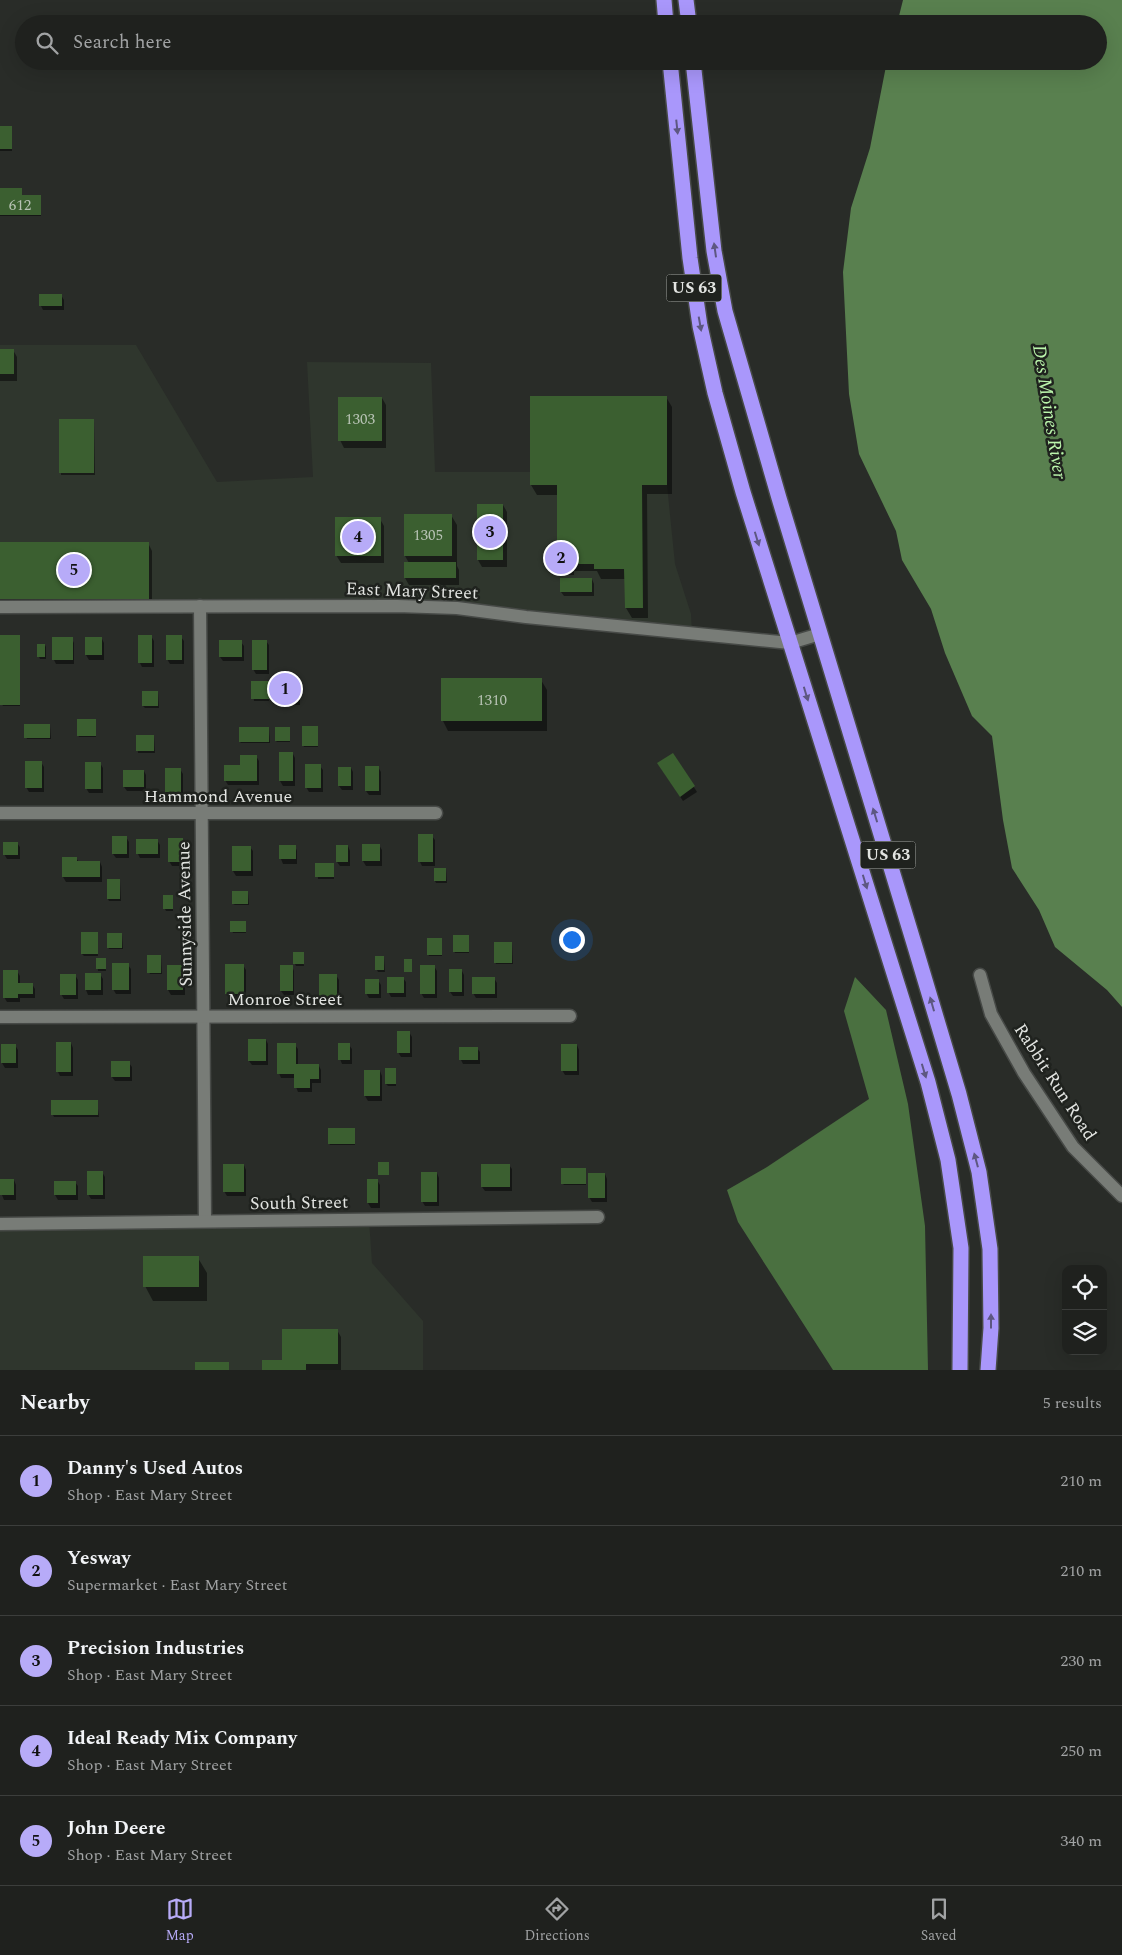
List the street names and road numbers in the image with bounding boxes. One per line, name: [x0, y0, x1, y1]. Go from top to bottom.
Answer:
road number: US 63: [666, 274, 722, 302]
street label: East Mary Street: [345, 575, 479, 607]
street label: Hammond Avenue: [144, 783, 292, 810]
street label: Sunnyside Avenue: [170, 841, 200, 987]
road number: US 63: [860, 842, 916, 868]
street label: Monroe Street: [228, 986, 342, 1013]
street label: Rabbit Run Road: [1007, 1018, 1103, 1146]
street label: South Street: [250, 1189, 348, 1217]

